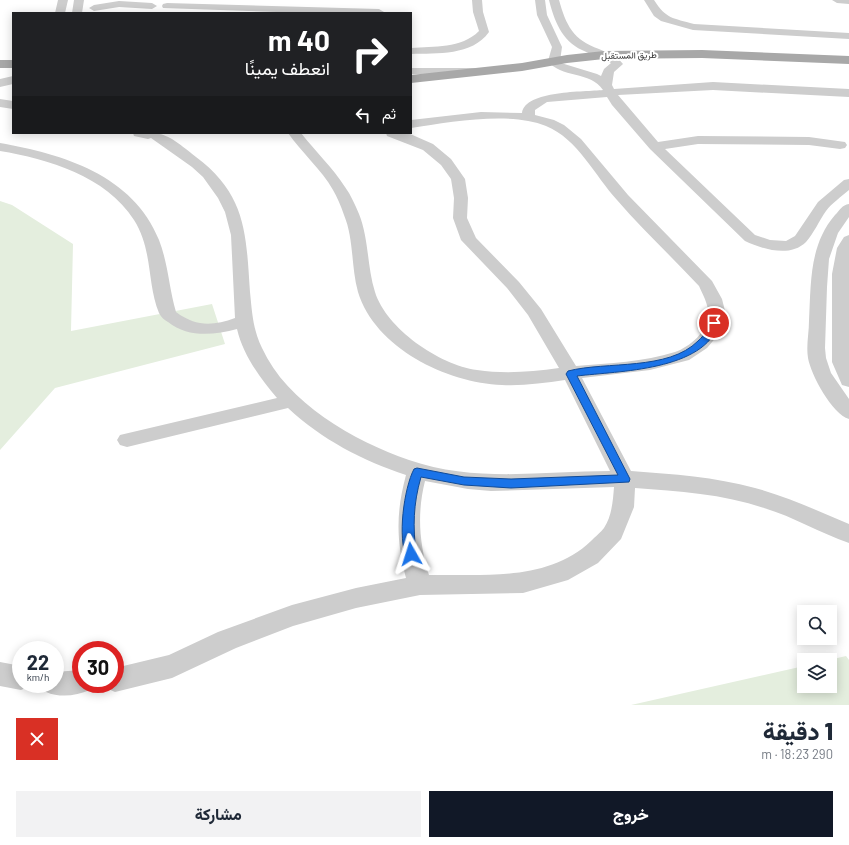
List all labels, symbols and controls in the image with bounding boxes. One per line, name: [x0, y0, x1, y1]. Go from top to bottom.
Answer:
text: 40 m: [268, 23, 330, 57]
icon: right: [344, 28, 396, 80]
street label: طريق المستقبل: [601, 49, 657, 62]
text: انعطف يمينًا: [245, 57, 330, 79]
icon: left: [352, 104, 374, 126]
text: ثم: [382, 104, 396, 122]
pin: [697, 306, 731, 340]
icon: arrive: [703, 312, 725, 334]
position arrow: [390, 533, 432, 575]
map controls: [797, 605, 837, 693]
button: search: [797, 605, 837, 645]
speed limit sign: 30: [72, 641, 124, 693]
text: 22: [27, 650, 49, 674]
button: layers: [797, 653, 837, 693]
text: km/h: [27, 671, 49, 683]
text: 1 دقيقة: [763, 716, 833, 745]
button: close: [16, 718, 58, 760]
text: 290 m · 18:23: [761, 746, 833, 762]
button: مشاركة: [16, 791, 421, 837]
button: خروج: [429, 791, 833, 837]

